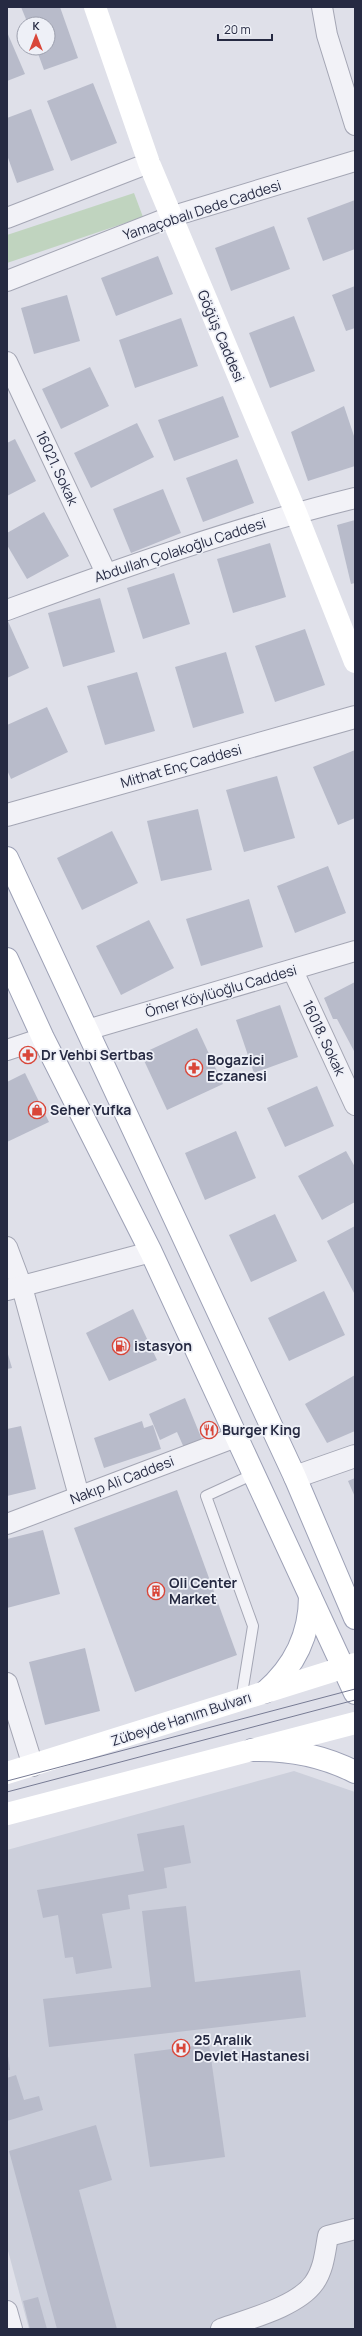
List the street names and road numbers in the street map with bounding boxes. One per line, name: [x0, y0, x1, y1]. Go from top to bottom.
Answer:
street label: Yamaçobalı Dede Caddesi: [120, 175, 283, 244]
street label: Göğüş Caddesi: [194, 287, 249, 385]
street label: 16021. Sokak: [32, 427, 84, 509]
street label: Abdullah Çolakoğlu Caddesi: [92, 513, 268, 586]
street label: Mithat Enç Caddesi: [118, 739, 244, 792]
street label: Ömer Köylüoğlu Caddesi: [143, 960, 299, 1021]
street label: 16018. Sokak: [299, 997, 351, 1080]
street label: Nakıp Ali Caddesi: [67, 1451, 177, 1508]
street label: Zübeyde Hanım Bulvarı: [108, 1687, 253, 1750]

